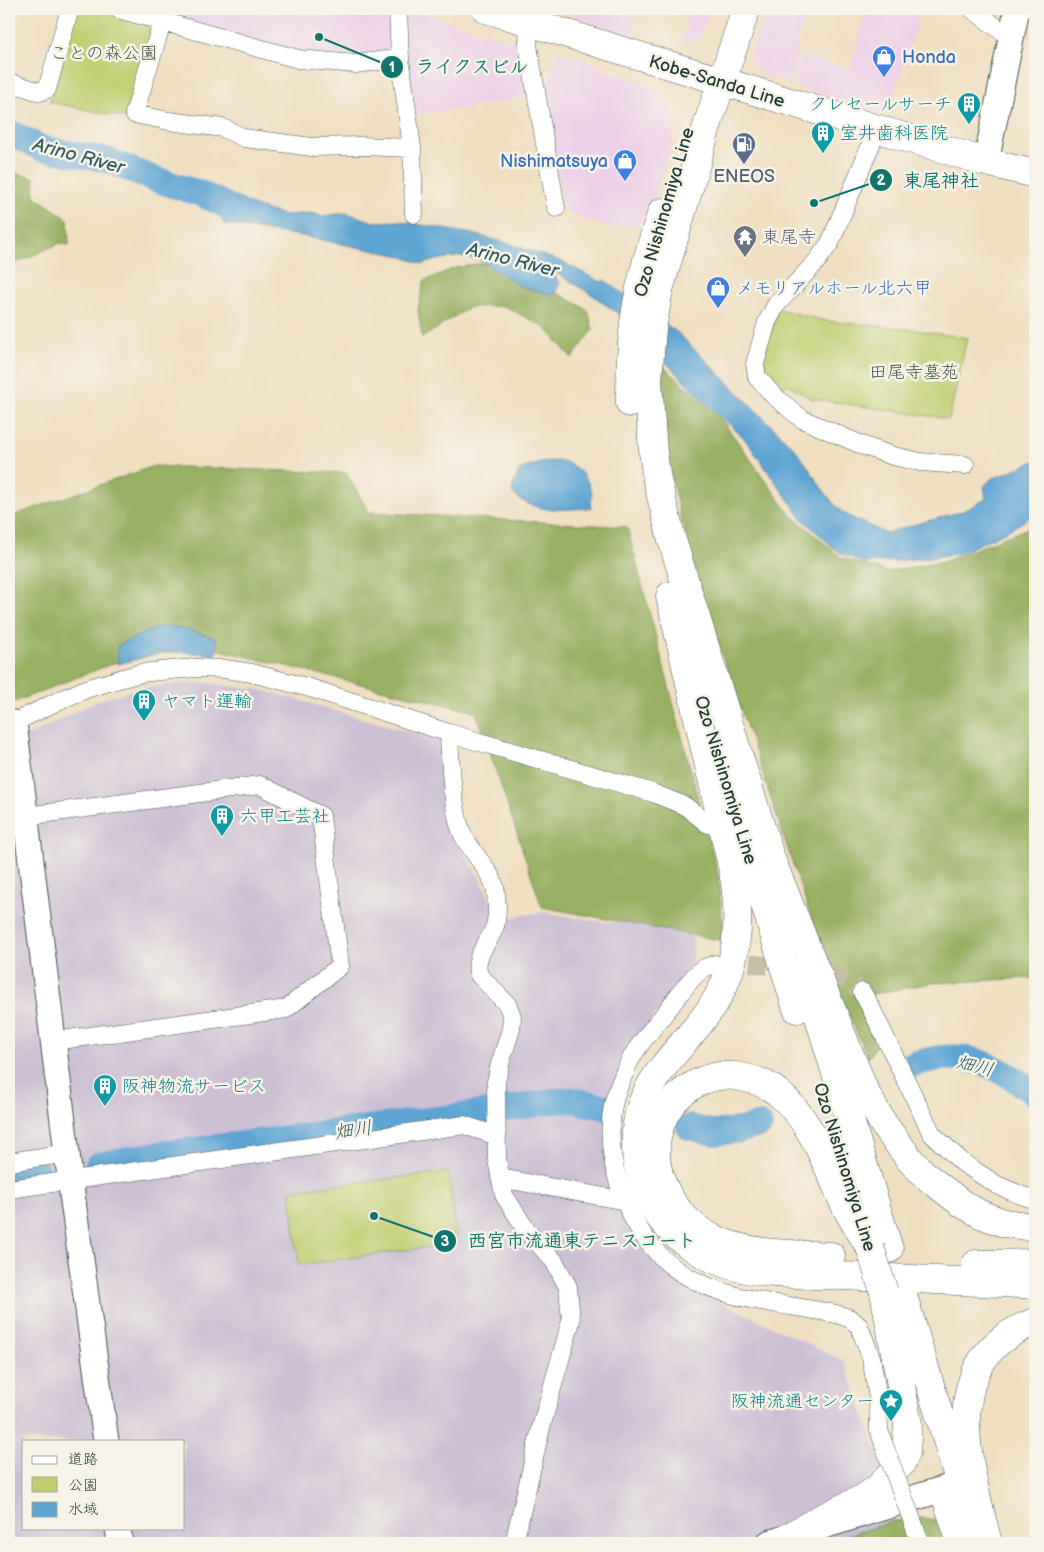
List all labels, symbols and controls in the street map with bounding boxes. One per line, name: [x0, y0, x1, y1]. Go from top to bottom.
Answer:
park label: ことの森公園: [50, 43, 158, 64]
shop icon: Honda: [871, 44, 897, 78]
place label: Honda: [902, 47, 956, 68]
callout: ライクスビル: [380, 50, 539, 84]
street label: Kobe-Sanda Line: [646, 51, 788, 112]
text: ライクスビル: [416, 56, 528, 79]
text: 1: [389, 58, 395, 77]
building icon: クレセールサーチ: [956, 91, 982, 125]
place label: クレセールサーチ: [809, 94, 952, 115]
building icon: 室井歯科医院: [810, 120, 836, 154]
place label: 室井歯科医院: [840, 123, 948, 144]
street label: Ozo Nishinomiya Line: [630, 125, 699, 299]
fuel station icon: ENEOS: [731, 131, 757, 165]
water label: Arino River: [29, 133, 128, 180]
shop icon: Nishimatsuya: [612, 148, 638, 182]
place label: Nishimatsuya: [500, 151, 608, 172]
callout: 東尾神社: [868, 163, 989, 197]
place label: ENEOS: [713, 166, 775, 187]
text: 東尾神社: [903, 170, 979, 193]
text: 2: [877, 171, 886, 190]
temple icon: 東尾寺: [732, 224, 758, 258]
place label: 東尾寺: [762, 227, 816, 248]
water label: Arino River: [463, 238, 562, 283]
shop icon: メモリアルホール北六甲: [705, 275, 731, 309]
place label: メモリアルホール北六甲: [736, 278, 932, 299]
park label: 田尾寺墓苑: [869, 362, 959, 383]
building icon: ヤマト運輸: [131, 688, 157, 722]
place label: ヤマト運輸: [162, 691, 252, 712]
street label: Ozo Nishinomiya Line: [690, 693, 761, 867]
building icon: 六甲工芸社: [209, 803, 235, 837]
place label: 六甲工芸社: [240, 806, 330, 827]
water label: 畑川: [953, 1051, 996, 1082]
building icon: 阪神物流サービス: [92, 1073, 118, 1107]
place label: 阪神物流サービス: [122, 1076, 266, 1097]
street label: Ozo Nishinomiya Line: [809, 1080, 880, 1254]
water label: 畑川: [333, 1116, 374, 1145]
callout: 西宮市流通東テニスコート: [433, 1224, 706, 1258]
text: 西宮市流通東テニスコート: [468, 1230, 696, 1253]
text: 3: [441, 1232, 450, 1251]
place icon: 阪神流通センター: [878, 1388, 904, 1422]
place label: 阪神流通センター: [731, 1391, 874, 1412]
legend: [22, 1440, 185, 1530]
text: 道路: [68, 1450, 98, 1469]
text: 公園: [68, 1476, 98, 1495]
text: 水域: [68, 1500, 98, 1519]

